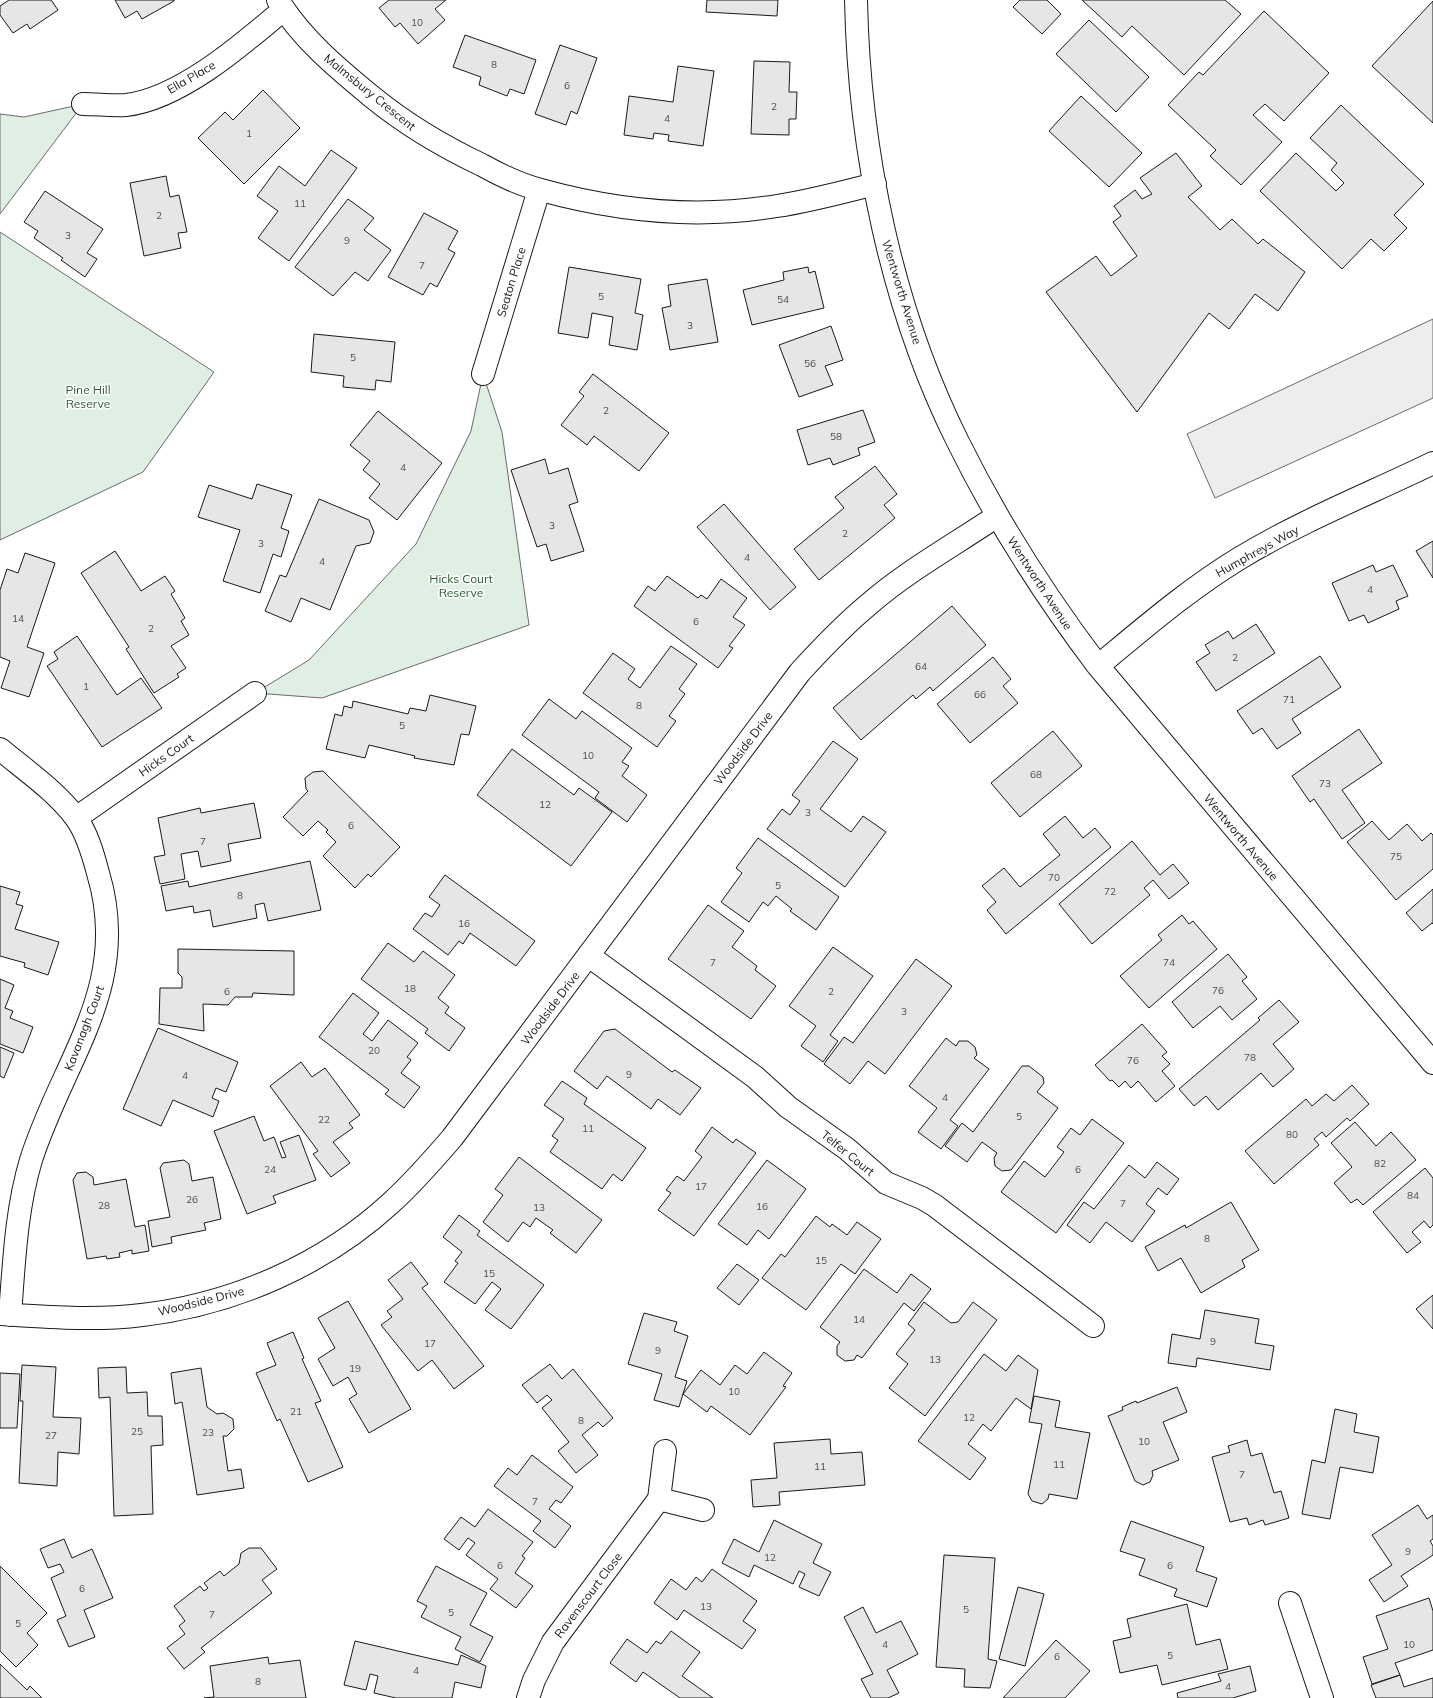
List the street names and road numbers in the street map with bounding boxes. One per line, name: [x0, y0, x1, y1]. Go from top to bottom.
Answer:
street label: Malmsbury Crescent: [321, 50, 419, 134]
street label: Ella Place: [164, 57, 218, 97]
street label: Wentworth Avenue: [879, 238, 925, 346]
street label: Seaton Place: [493, 245, 529, 319]
street label: Humphreys Way: [1213, 522, 1302, 580]
street label: Wentworth Avenue: [1004, 533, 1076, 633]
street label: Woodside Drive: [710, 708, 776, 788]
street label: Hicks Court: [136, 731, 196, 779]
street label: Wentworth Avenue: [1200, 791, 1282, 883]
street label: Woodside Drive: [517, 968, 583, 1048]
street label: Kavanagh Court: [61, 983, 107, 1073]
street label: Telfer Court: [818, 1127, 878, 1179]
street label: Woodside Drive: [156, 1283, 246, 1319]
street label: Ravenscourt Close: [551, 1549, 625, 1641]

